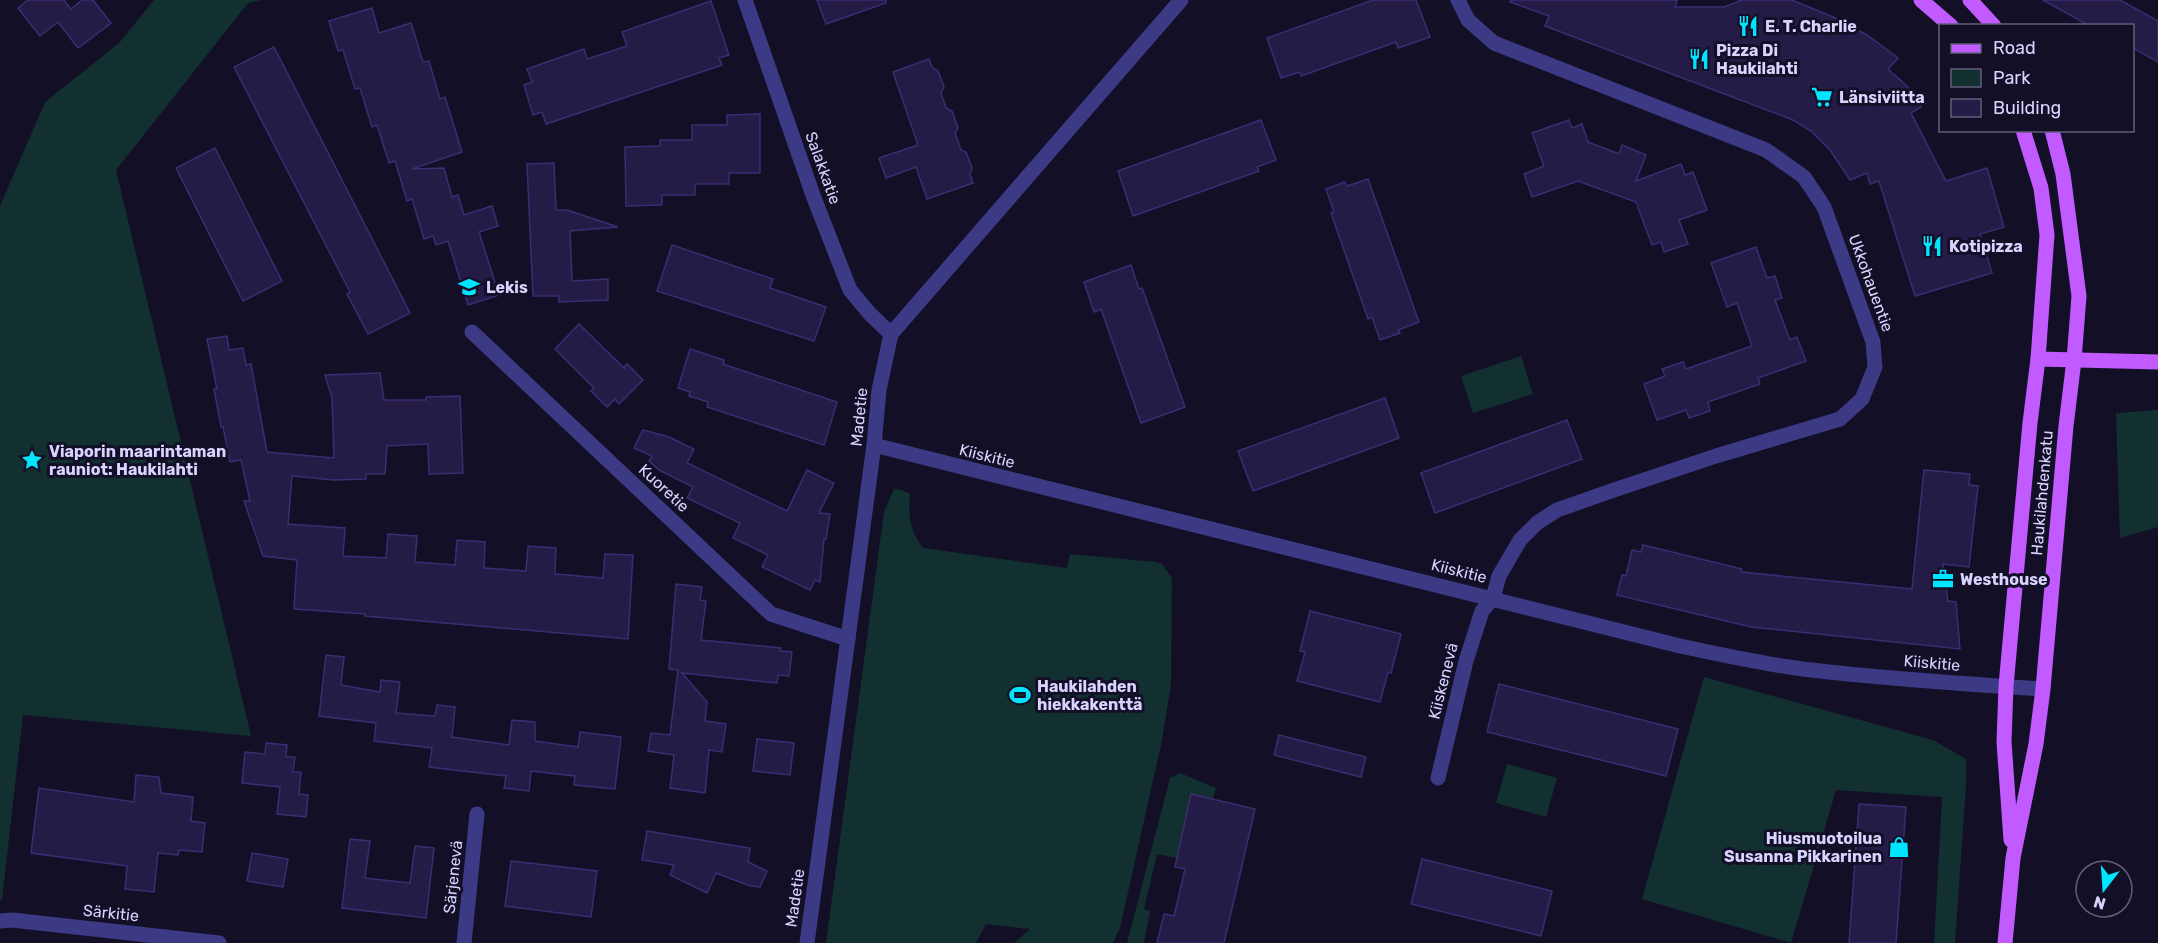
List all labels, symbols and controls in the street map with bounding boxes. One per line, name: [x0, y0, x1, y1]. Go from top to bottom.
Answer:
restaurant icon: E. T. Charlie: [1736, 14, 1760, 38]
place label: E. T. Charlie: [1765, 17, 1857, 36]
legend: [1939, 24, 2134, 132]
text: Road: [1993, 37, 2036, 59]
place label: Pizza Di Haukilahti: [1716, 41, 1798, 78]
restaurant icon: Pizza Di Haukilahti: [1687, 47, 1711, 71]
text: Park: [1993, 67, 2031, 89]
supermarket icon: Länsiviitta: [1810, 85, 1834, 109]
place label: Länsiviitta: [1839, 88, 1925, 107]
text: Building: [1993, 97, 2061, 119]
street label: Salakkatie: [801, 129, 845, 207]
street label: Ukkohauentie: [1845, 232, 1897, 334]
restaurant icon: Kotipizza: [1920, 234, 1944, 258]
place label: Kotipizza: [1949, 237, 2023, 256]
school or university icon: Lekis: [457, 275, 481, 299]
place label: Lekis: [486, 278, 528, 297]
street label: Madetie: [846, 387, 872, 447]
street label: Haukilahdenkatu: [2027, 430, 2057, 556]
street label: Kiiskitie: [957, 440, 1017, 472]
place label: Viaporin maarintaman rauniot: Haukilahti: [49, 442, 226, 479]
place icon: Viaporin maarintaman rauniot: Haukilahti: [20, 448, 44, 472]
street label: Kuoretie: [635, 460, 693, 516]
street label: Kiiskitie: [1429, 555, 1489, 587]
office icon: Westhouse: [1931, 567, 1955, 591]
place label: Westhouse: [1960, 570, 2048, 589]
street label: Kiiskenevä: [1424, 641, 1462, 721]
street label: Kiiskitie: [1903, 651, 1961, 675]
place label: Haukilahden hiekkakenttä: [1037, 677, 1143, 714]
sports icon: Haukilahden hiekkakenttä: [1008, 683, 1032, 707]
place label: Hiusmuotoilua Susanna Pikkarinen: [1724, 829, 1882, 866]
shop icon: Hiusmuotoilua Susanna Pikkarinen: [1887, 835, 1911, 859]
street label: Särjenevä: [440, 839, 466, 915]
north arrow: [2074, 859, 2134, 919]
street label: Madetie: [781, 867, 809, 929]
text: N: [2091, 892, 2108, 914]
street label: Särkitie: [82, 901, 140, 925]

